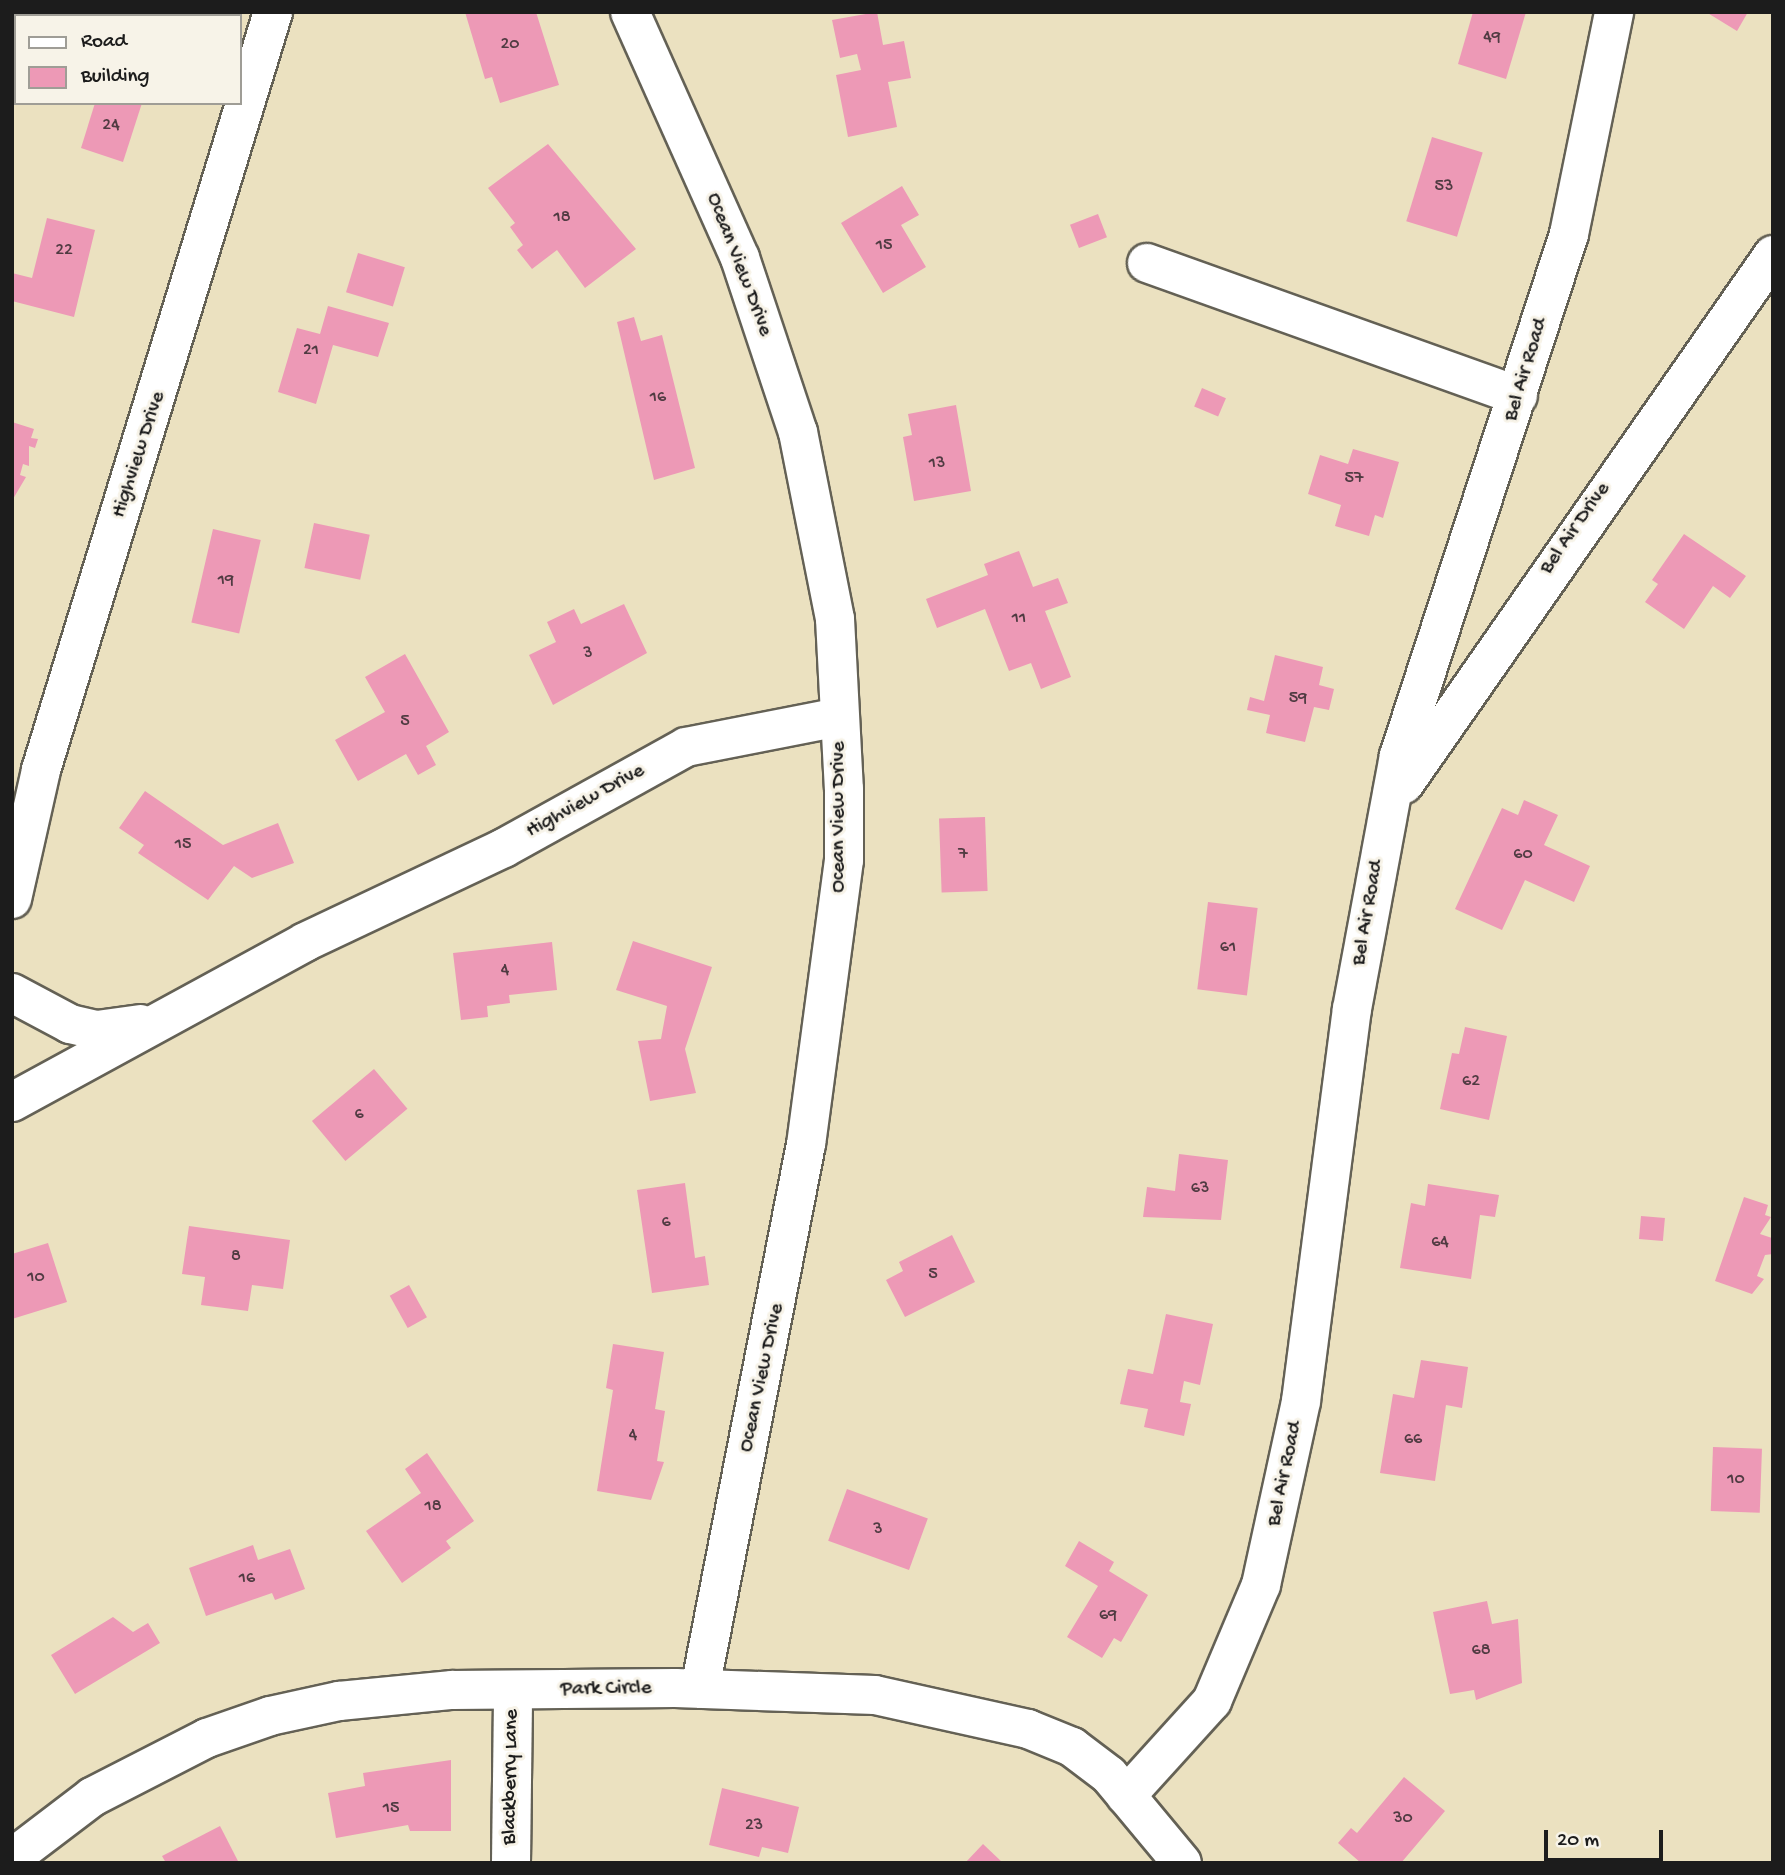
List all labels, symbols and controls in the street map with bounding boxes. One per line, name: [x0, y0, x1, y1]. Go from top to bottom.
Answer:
legend: [14, 14, 242, 105]
house number: 49: [1483, 27, 1501, 49]
text: Road: [81, 30, 127, 55]
house number: 20: [500, 34, 520, 56]
text: Building: [81, 65, 150, 90]
house number: 24: [102, 115, 120, 137]
house number: 53: [1435, 176, 1453, 198]
street label: Ocean View Drive: [699, 190, 777, 340]
house number: 18: [553, 207, 571, 229]
house number: 15: [876, 235, 892, 257]
house number: 22: [55, 240, 73, 262]
street label: Bel Air Road: [1499, 315, 1555, 425]
house number: 21: [303, 340, 319, 362]
house number: 16: [650, 387, 666, 409]
street label: Highview Drive: [108, 389, 172, 521]
house number: 13: [929, 453, 945, 475]
house number: 57: [1345, 468, 1363, 490]
street label: Bel Air Drive: [1535, 478, 1617, 580]
house number: 19: [218, 570, 234, 592]
house number: 11: [1012, 608, 1026, 630]
house number: 3: [583, 643, 593, 665]
house number: 59: [1289, 688, 1307, 710]
house number: 5: [400, 711, 410, 733]
street label: Ocean View Drive: [827, 741, 853, 893]
street label: Highview Drive: [522, 759, 650, 845]
house number: 15: [175, 834, 191, 856]
house number: 7: [958, 844, 968, 866]
house number: 60: [1513, 844, 1533, 866]
street label: Bel Air Road: [1347, 858, 1391, 968]
house number: 61: [1220, 937, 1236, 959]
house number: 4: [501, 960, 509, 982]
house number: 62: [1462, 1071, 1480, 1093]
house number: 6: [354, 1104, 364, 1126]
house number: 63: [1191, 1178, 1209, 1200]
house number: 6: [661, 1212, 671, 1234]
house number: 64: [1431, 1232, 1449, 1254]
house number: 8: [231, 1246, 241, 1268]
house number: 5: [928, 1264, 938, 1286]
house number: 10: [27, 1267, 45, 1289]
street label: Ocean View Drive: [735, 1301, 791, 1455]
street label: Bel Air Road: [1263, 1419, 1309, 1529]
house number: 4: [629, 1425, 637, 1447]
house number: 66: [1404, 1429, 1422, 1451]
house number: 10: [1727, 1469, 1745, 1491]
house number: 18: [424, 1496, 442, 1518]
house number: 3: [873, 1519, 883, 1541]
house number: 16: [239, 1568, 255, 1590]
house number: 69: [1099, 1605, 1117, 1627]
house number: 68: [1472, 1640, 1490, 1662]
street label: Park Circle: [560, 1677, 652, 1703]
street label: Blackberry Lane: [498, 1709, 526, 1845]
house number: 15: [383, 1798, 399, 1820]
house number: 30: [1393, 1808, 1413, 1830]
house number: 23: [745, 1815, 763, 1837]
scale bar: [1547, 1815, 1666, 1859]
text: 20 m: [1557, 1829, 1599, 1854]

